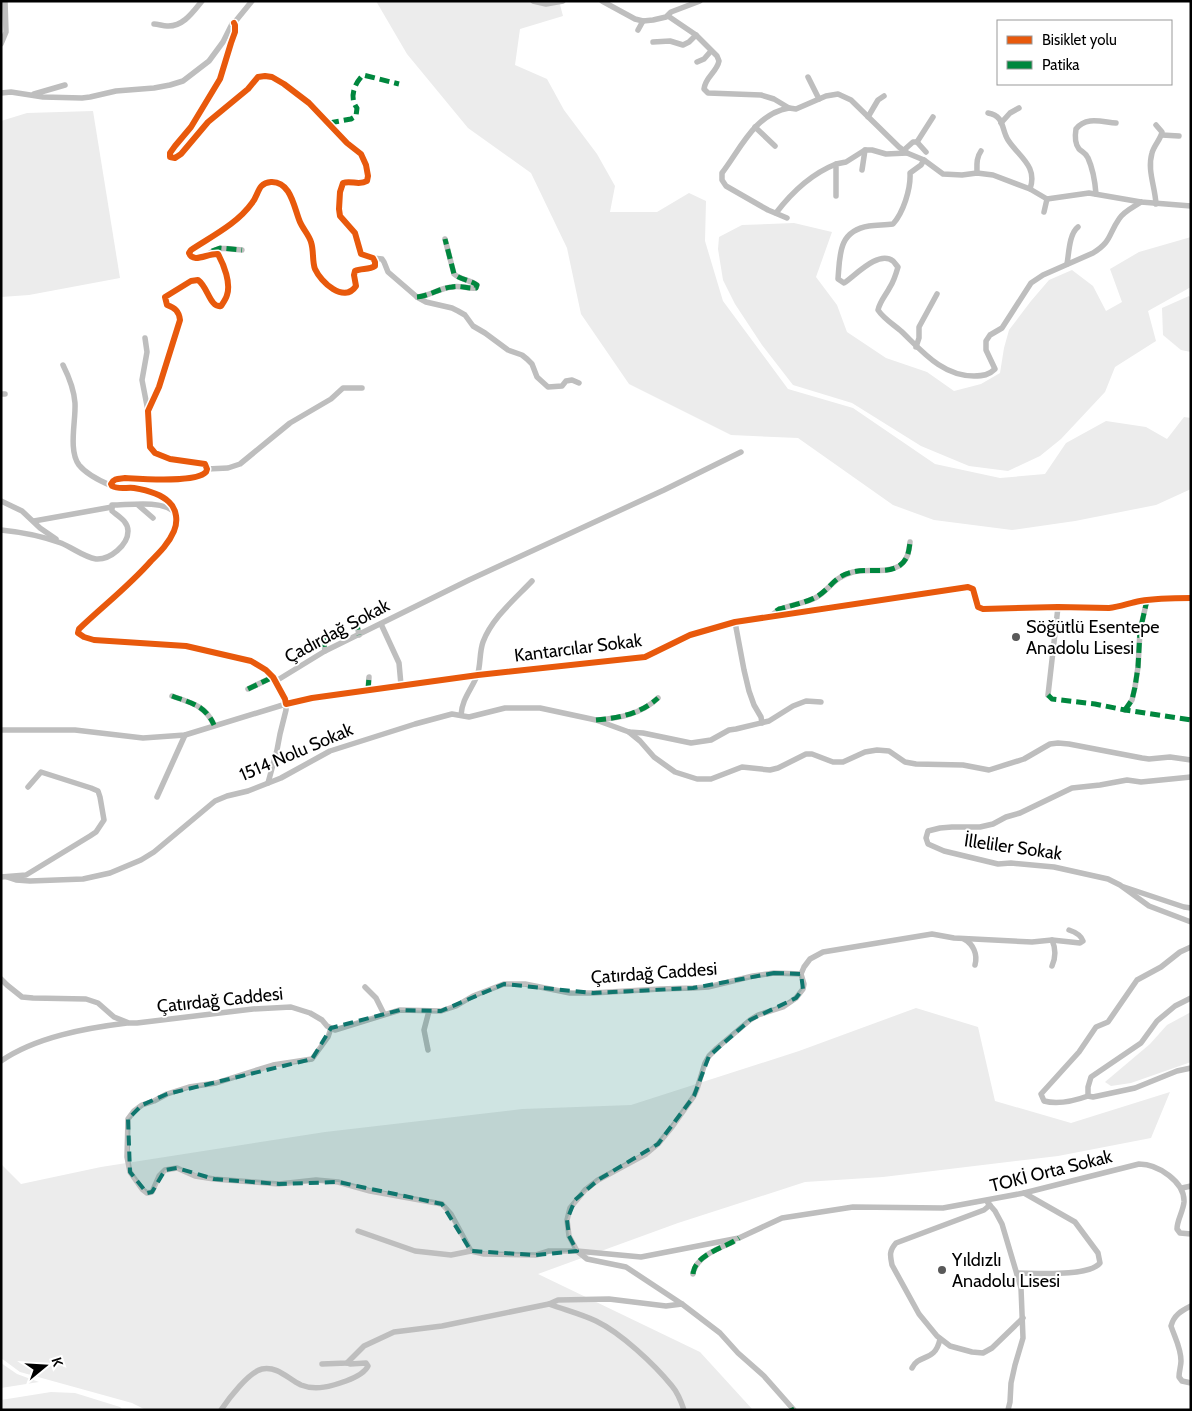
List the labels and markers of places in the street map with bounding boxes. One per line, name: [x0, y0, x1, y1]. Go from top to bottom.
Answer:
place label: Söğütlü Esentepe Anadolu Lisesi: [1026, 616, 1160, 659]
marker: Söğütlü Esentepe Anadolu Lisesi: [1010, 631, 1022, 643]
place label: Yıldızlı Anadolu Lisesi: [951, 1249, 1060, 1292]
marker: Yıldızlı Anadolu Lisesi: [936, 1264, 948, 1276]

